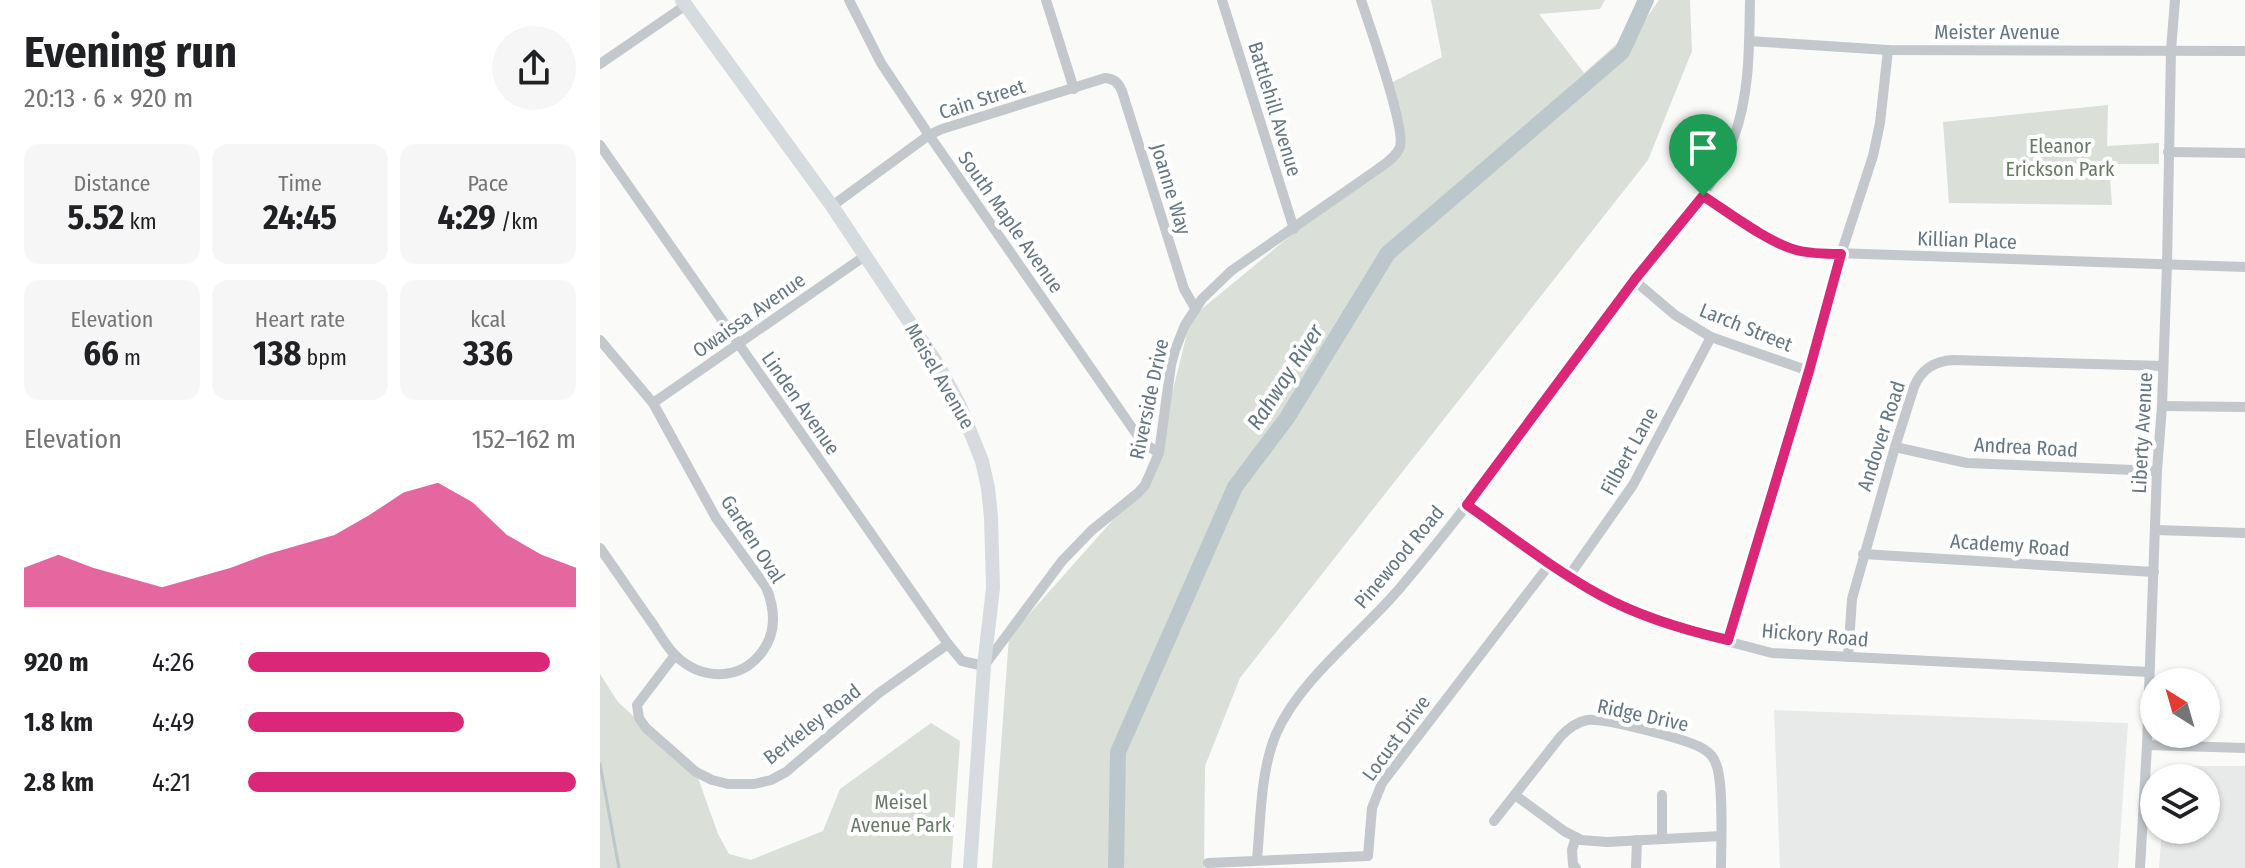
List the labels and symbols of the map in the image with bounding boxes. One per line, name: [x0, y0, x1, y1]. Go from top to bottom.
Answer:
street label: Meister Avenue: [1934, 20, 2060, 44]
street label: Battlehill Avenue: [1243, 39, 1307, 179]
street label: Cain Street: [936, 74, 1029, 124]
pin: [1669, 114, 1737, 196]
park label: Eleanor Erickson Park: [2006, 134, 2115, 181]
street label: Joanne Way: [1146, 141, 1196, 238]
street label: South Maple Avenue: [953, 147, 1069, 297]
street label: Killian Place: [1917, 226, 2017, 254]
street label: Owaissa Avenue: [688, 267, 810, 363]
street label: Larch Street: [1696, 298, 1796, 357]
water label: Rahway River: [1241, 318, 1330, 435]
street label: Meisel Avenue: [900, 319, 980, 433]
street label: Riverside Drive: [1125, 337, 1173, 461]
street label: Linden Avenue: [757, 347, 845, 459]
street label: Liberty Avenue: [2127, 372, 2157, 494]
street label: Andover Road: [1852, 378, 1910, 494]
street label: Filbert Lane: [1595, 403, 1663, 499]
street label: Andrea Road: [1974, 432, 2078, 462]
street label: Garden Oval: [716, 491, 790, 587]
street label: Pinewood Road: [1349, 501, 1449, 613]
street label: Academy Road: [1950, 529, 2070, 561]
street label: Hickory Road: [1760, 618, 1870, 652]
north arrow: [2140, 668, 2220, 748]
street label: Berkeley Road: [759, 679, 865, 769]
street label: Locust Drive: [1357, 691, 1435, 785]
street label: Ridge Drive: [1595, 694, 1691, 736]
park label: Meisel Avenue Park: [851, 790, 952, 837]

